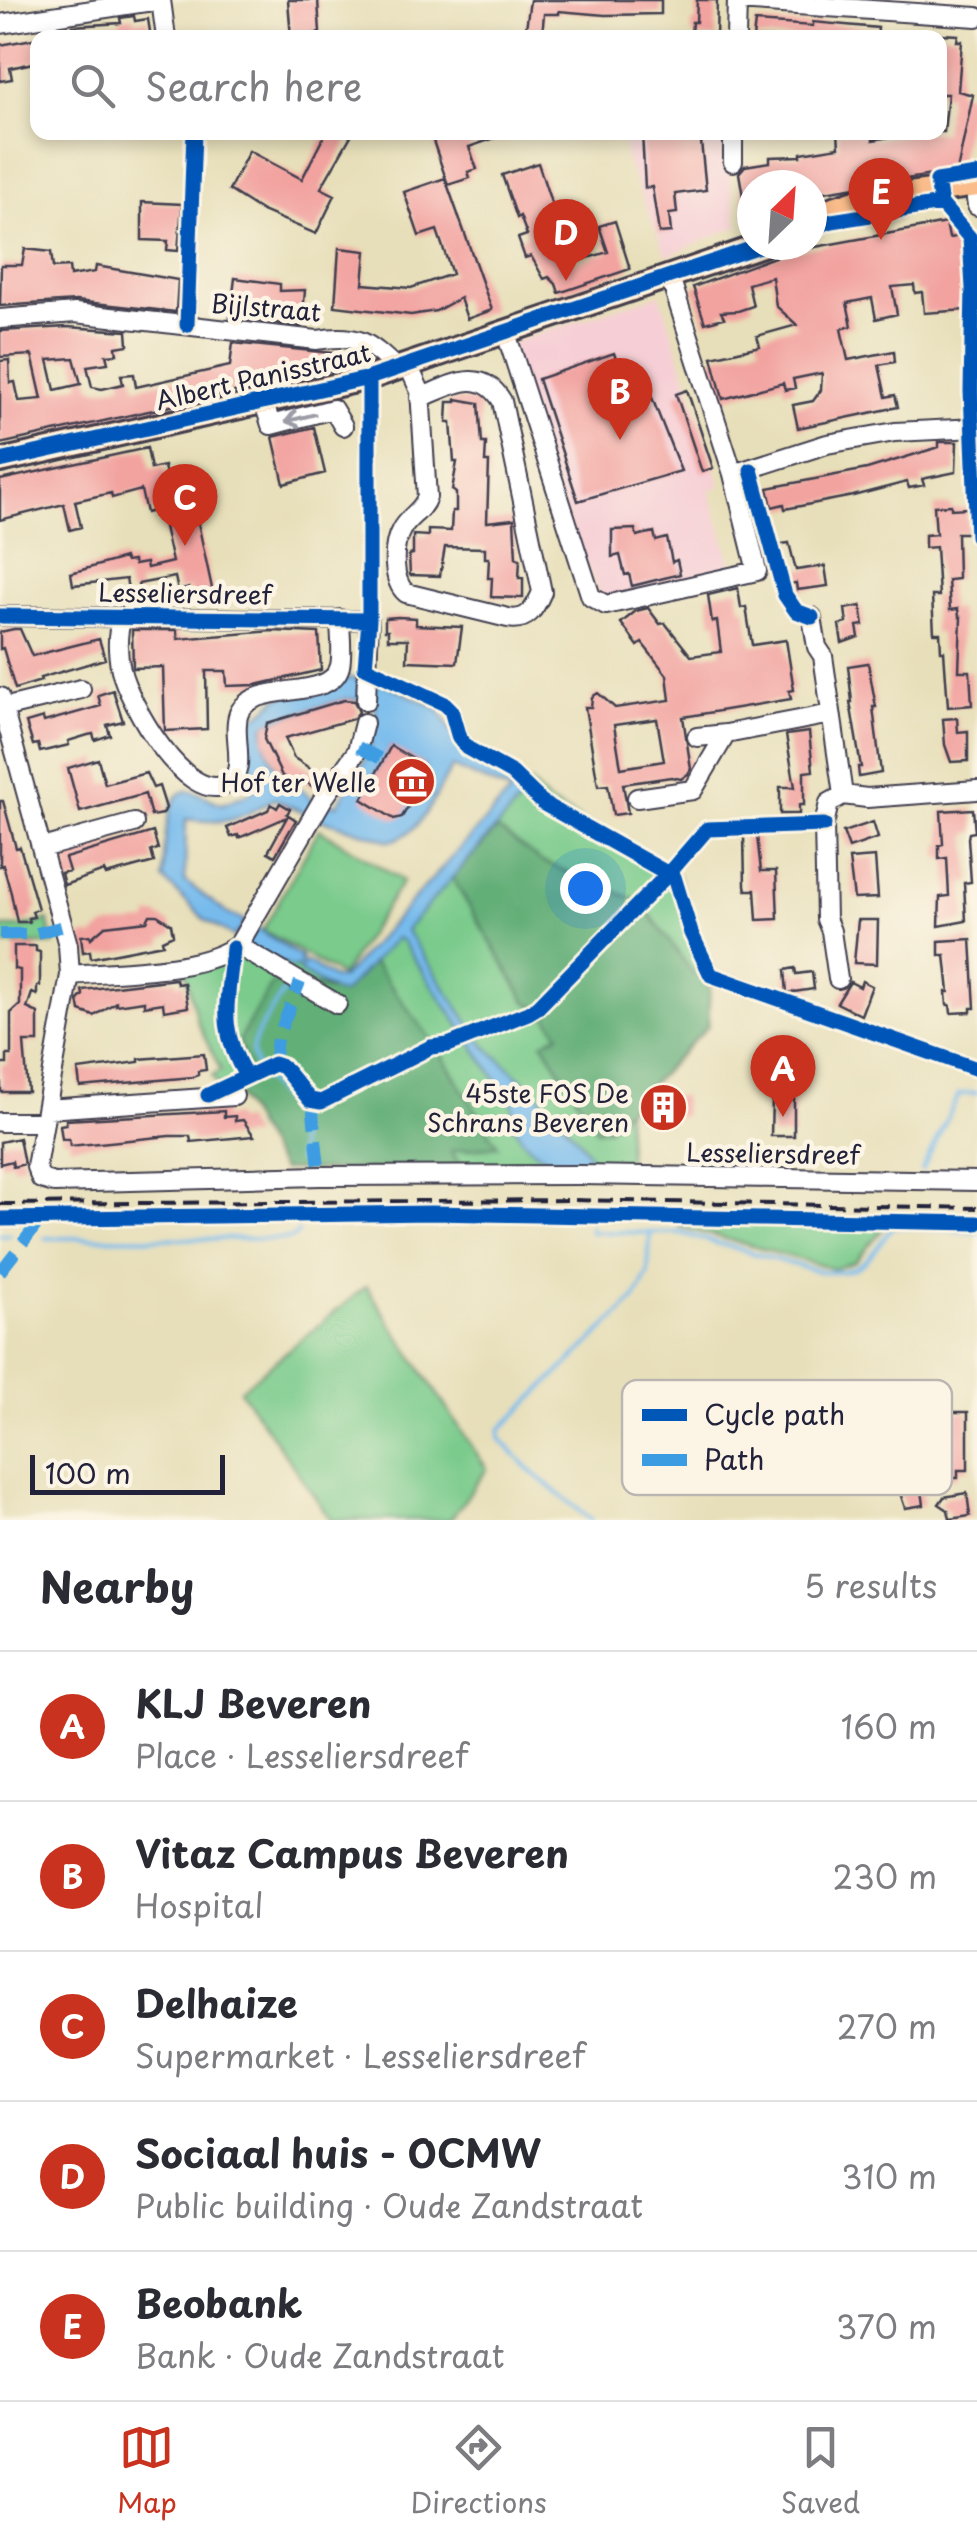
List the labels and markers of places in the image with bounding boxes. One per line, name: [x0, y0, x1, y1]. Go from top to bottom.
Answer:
pin: E: [848, 158, 914, 240]
pin: D: [534, 198, 598, 281]
pin: B: [588, 358, 652, 440]
pin: C: [152, 464, 218, 546]
museum icon: Hof ter Welle: [385, 756, 437, 808]
place label: Hof ter Welle: [221, 763, 376, 801]
pin: A: [750, 1034, 816, 1117]
place label: 45ste FOS De Schrans Beveren: [427, 1074, 629, 1141]
building icon: 45ste FOS De Schrans Beveren: [638, 1081, 690, 1133]

